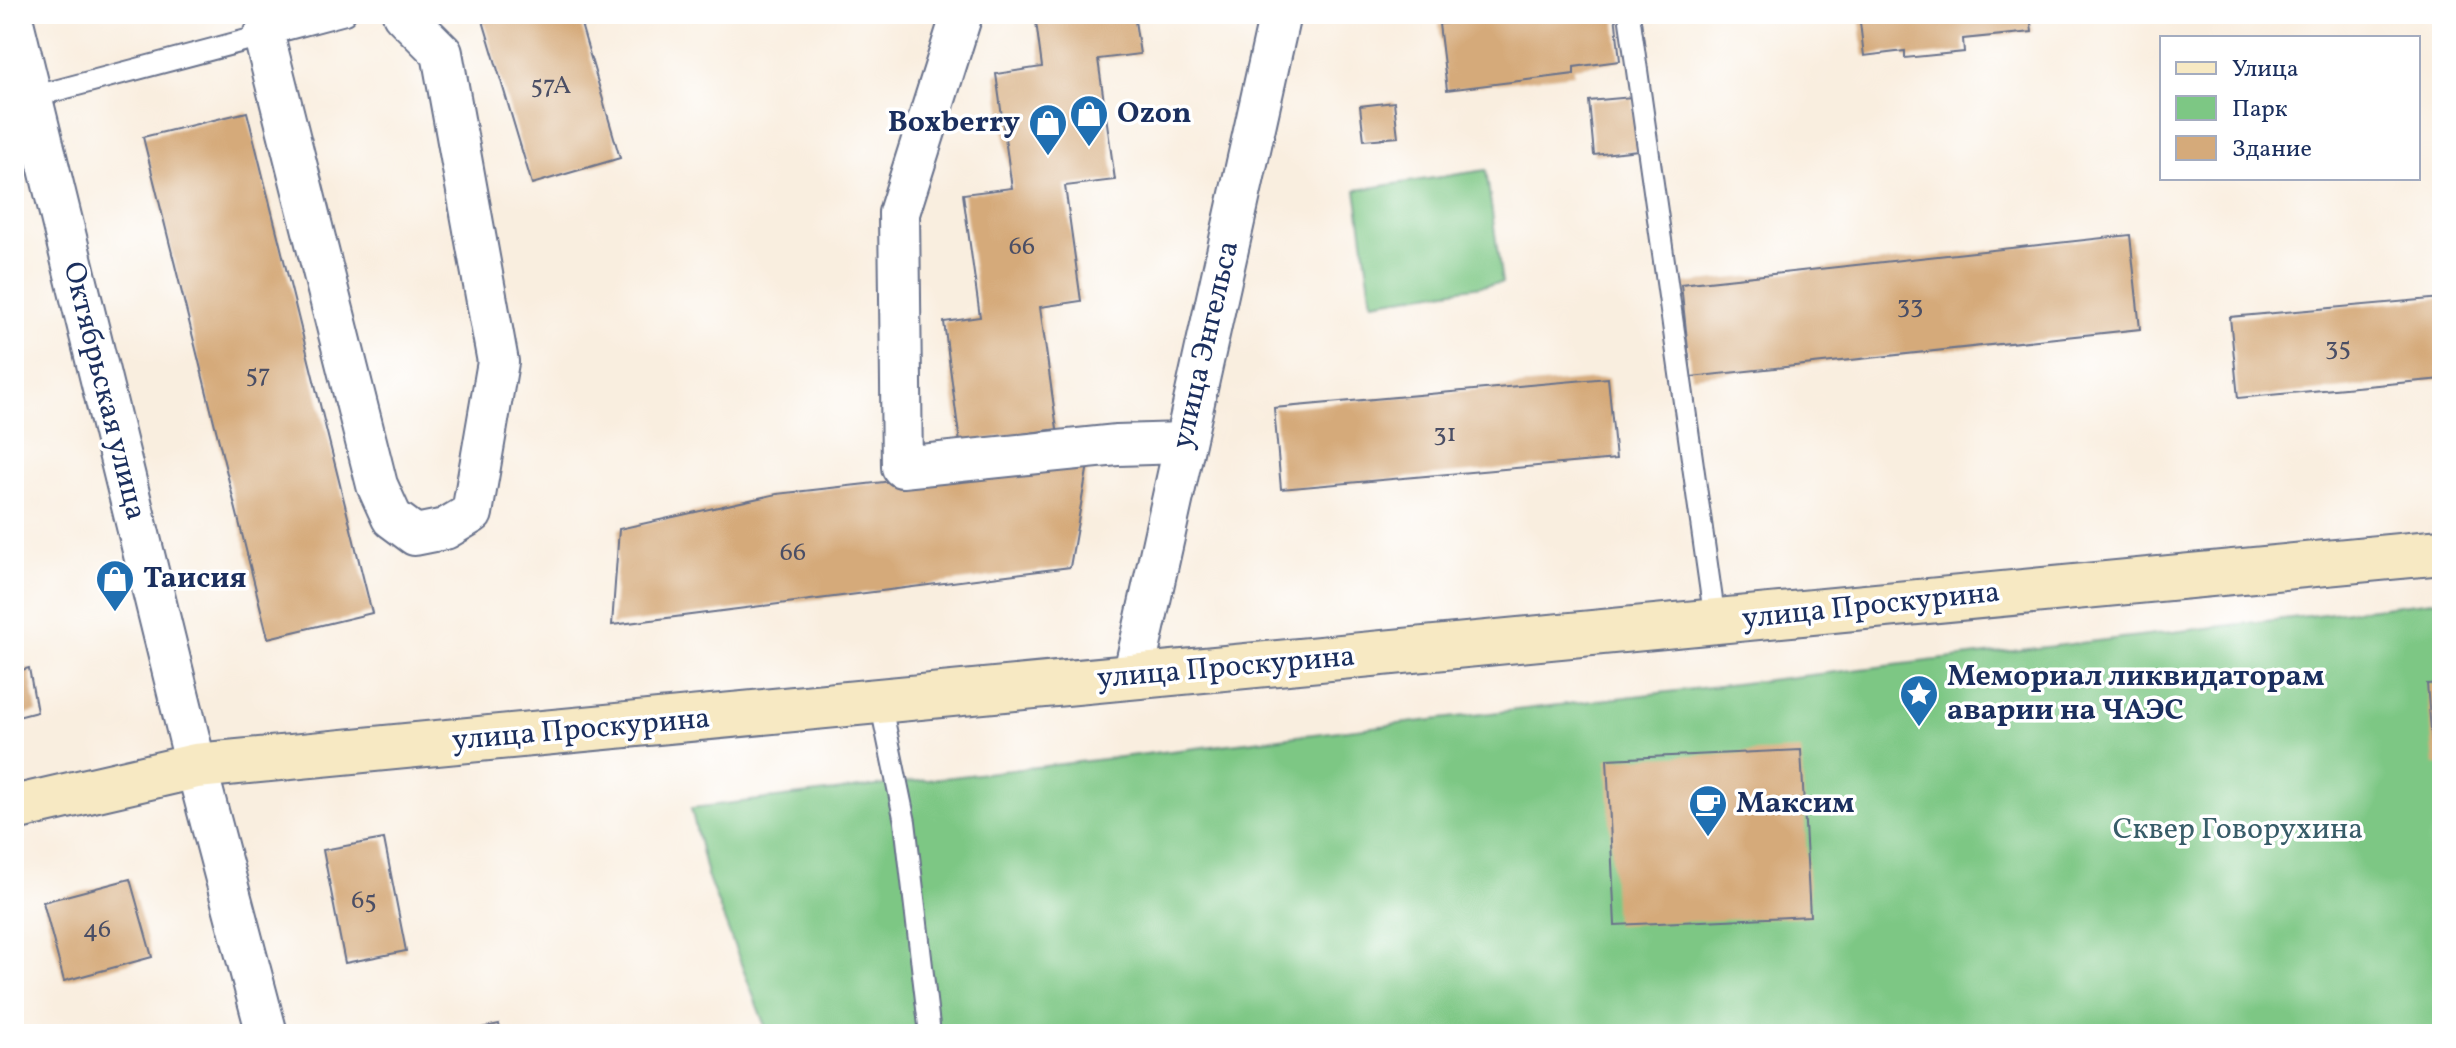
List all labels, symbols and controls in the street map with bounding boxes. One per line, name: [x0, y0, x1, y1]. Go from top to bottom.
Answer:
legend: [2160, 36, 2420, 180]
text: Улица: [2232, 53, 2299, 87]
house number: 57А: [531, 68, 571, 104]
shop icon: Ozon: [1068, 93, 1110, 148]
place label: Ozon: [1117, 93, 1191, 135]
text: Парк: [2232, 93, 2288, 127]
place label: Boxberry: [888, 102, 1020, 144]
shop icon: Boxberry: [1027, 102, 1069, 157]
text: Здание: [2232, 133, 2312, 167]
house number: 66: [1009, 229, 1035, 265]
street label: улица Энгельса: [1162, 237, 1250, 453]
street label: Октябрьская улица: [52, 257, 156, 525]
house number: 33: [1897, 288, 1923, 324]
house number: 35: [2325, 330, 2351, 366]
house number: 57: [245, 357, 271, 393]
house number: 31: [1433, 416, 1457, 452]
house number: 66: [780, 535, 806, 571]
shop icon: Таисия: [94, 558, 136, 613]
place label: Таисия: [143, 558, 247, 600]
street label: улица Проскурина: [1740, 572, 2002, 640]
street label: улица Проскурина: [1095, 636, 1357, 700]
place label: Мемориал ликвидаторам аварии на ЧАЭС: [1947, 656, 2324, 732]
place icon: Мемориал ликвидаторам аварии на ЧАЭС: [1898, 673, 1940, 728]
street label: улица Проскурина: [450, 698, 712, 762]
cafe icon: Максим: [1687, 783, 1729, 838]
place label: Максим: [1736, 783, 1855, 825]
park label: Сквер Говорухина: [2113, 809, 2363, 851]
house number: 65: [351, 883, 377, 919]
house number: 46: [83, 912, 111, 948]

